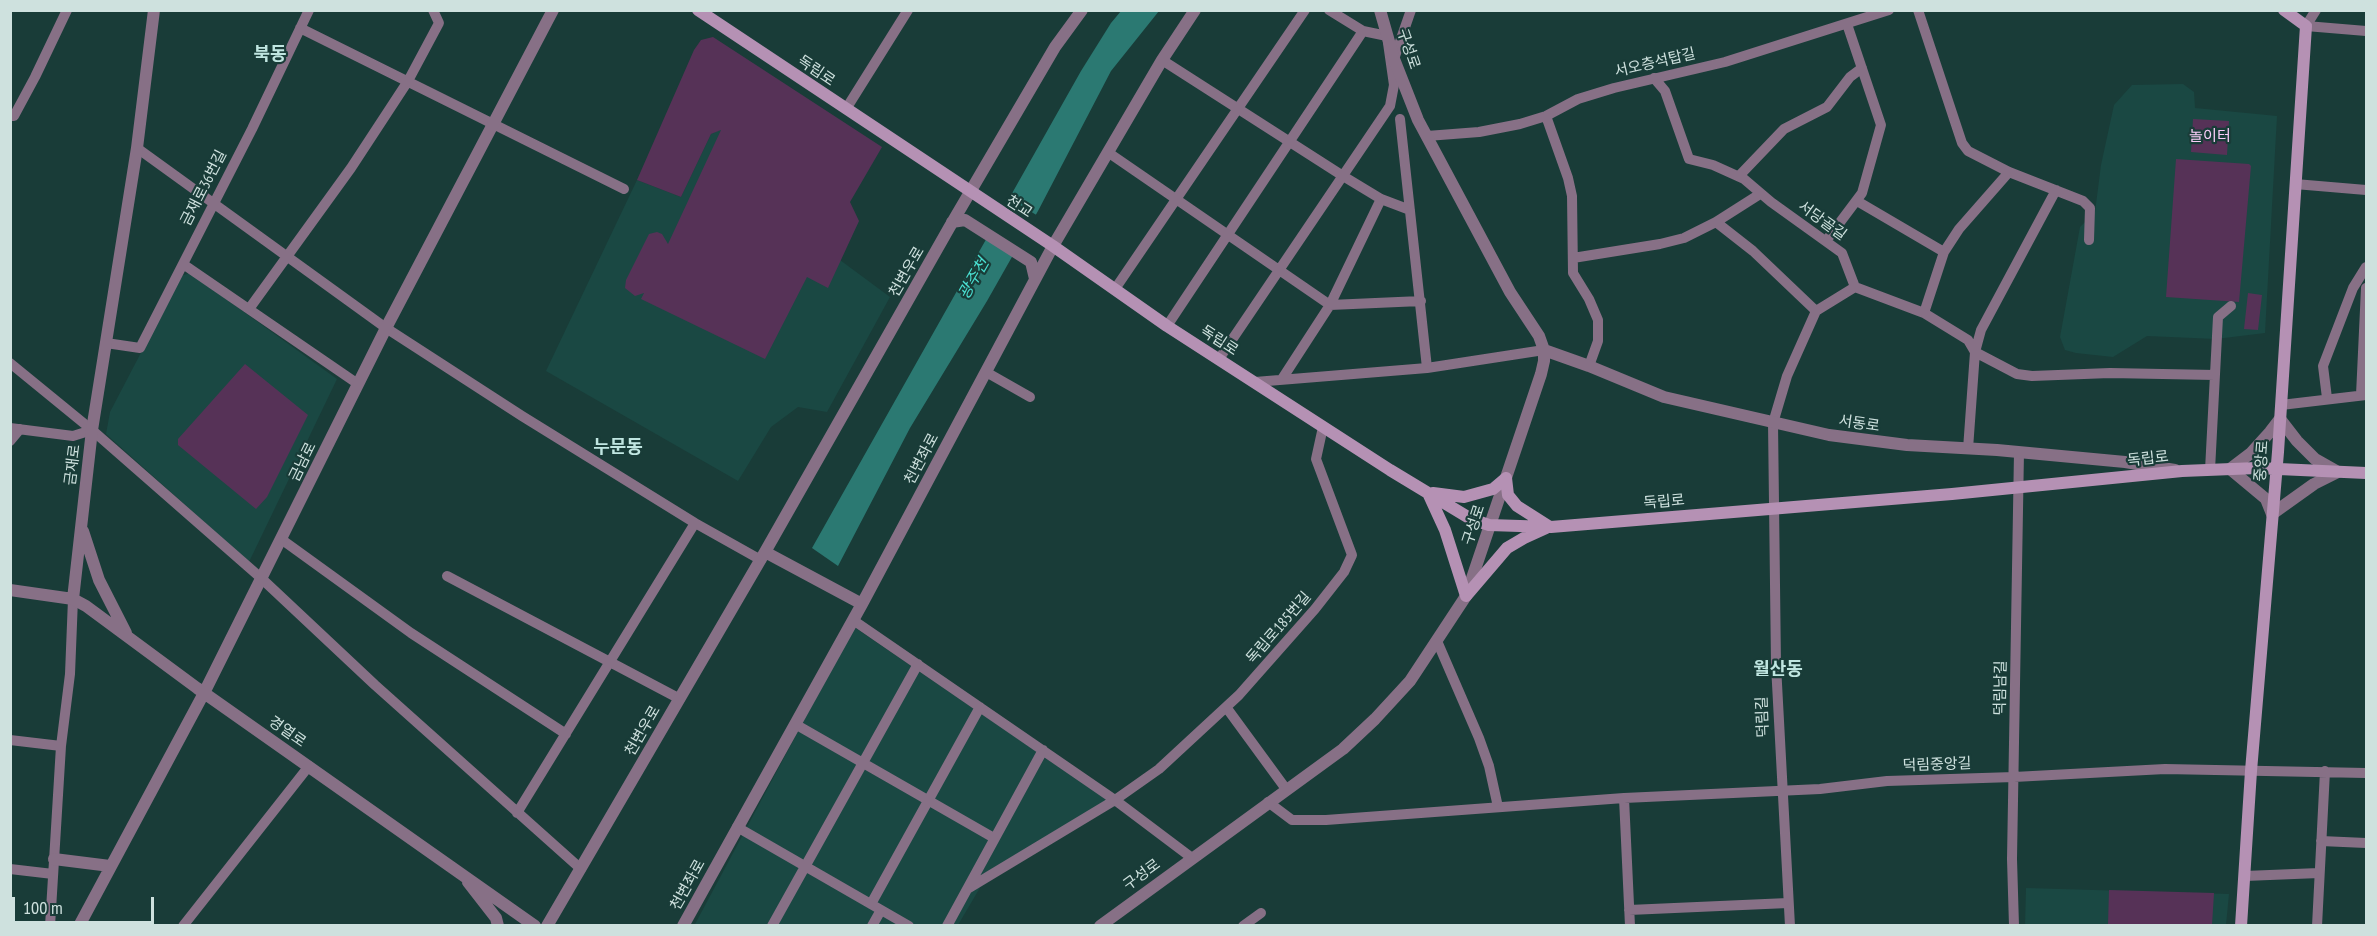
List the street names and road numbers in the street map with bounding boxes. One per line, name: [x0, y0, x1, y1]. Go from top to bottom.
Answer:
street label: 구성로: [1393, 26, 1423, 72]
street label: 서오층석탑길: [1613, 45, 1697, 81]
street label: 독립로: [794, 52, 838, 90]
street label: 금재로36번길: [177, 147, 231, 229]
street label: 천교: [1003, 192, 1035, 222]
street label: 서당골길: [1794, 197, 1850, 245]
street label: 천변우로: [885, 244, 929, 300]
street label: 독립로: [1197, 322, 1241, 360]
street label: 서동로: [1837, 412, 1881, 436]
street label: 천변좌로: [901, 430, 943, 488]
street label: 금남로: [286, 439, 320, 485]
street label: 중앙로: [2252, 440, 2272, 482]
street label: 금재로: [62, 443, 84, 487]
street label: 독립로: [2126, 448, 2170, 470]
street label: 독립로: [1643, 491, 1685, 513]
street label: 구성로: [1459, 503, 1489, 547]
street label: 독립로185번길: [1243, 588, 1315, 668]
street label: 덕림남길: [1992, 660, 2010, 716]
street label: 덕림길: [1753, 696, 1773, 738]
street label: 천변우로: [621, 703, 665, 759]
street label: 경열로: [265, 713, 309, 751]
street label: 덕림중앙길: [1902, 755, 1972, 775]
street label: 천변좌로: [667, 856, 709, 914]
street label: 구성로: [1120, 856, 1164, 894]

